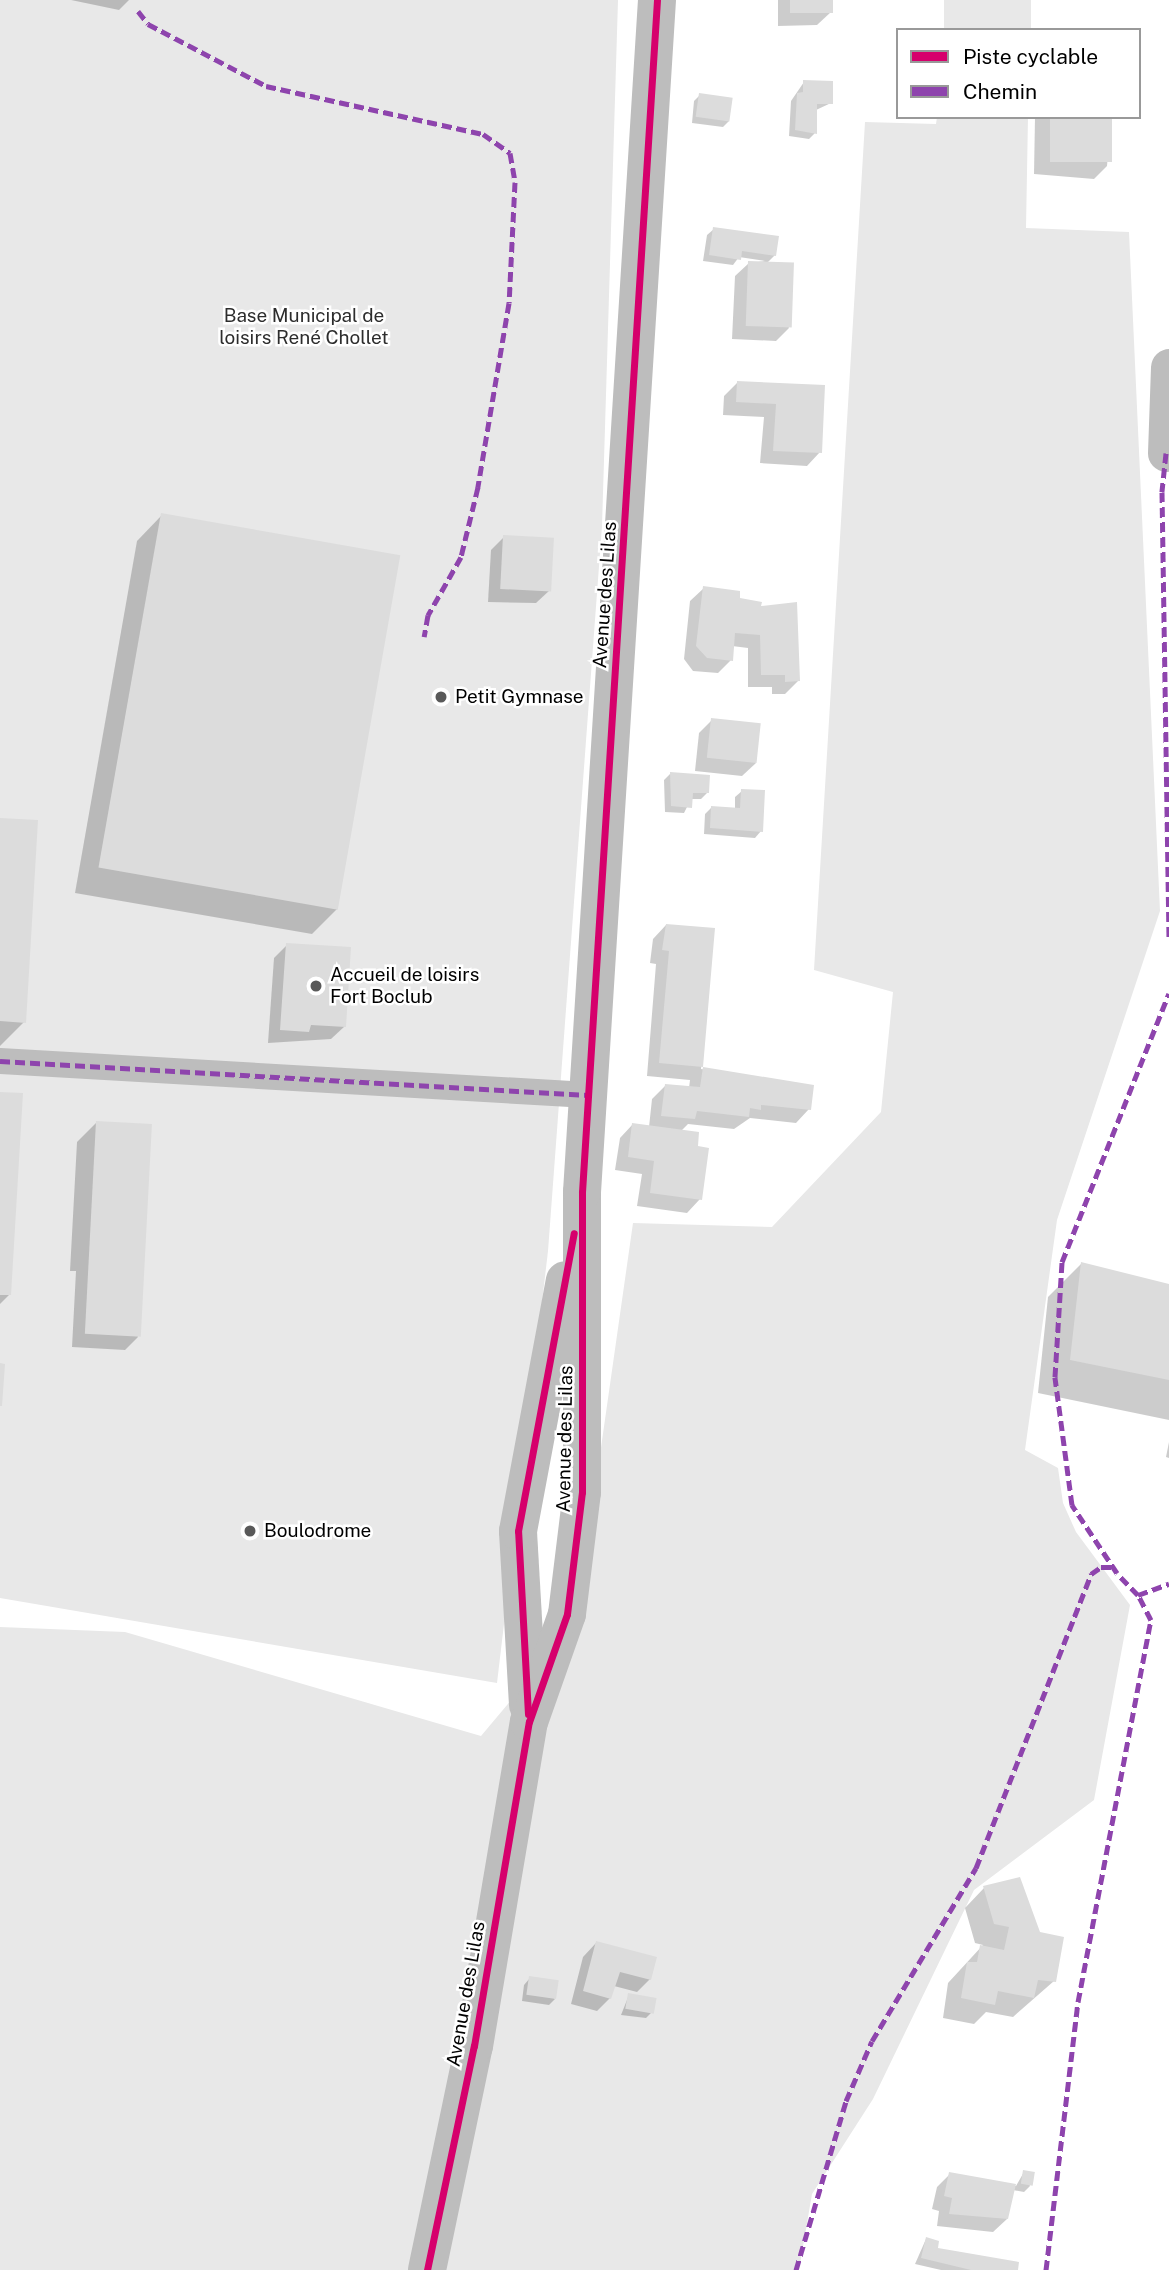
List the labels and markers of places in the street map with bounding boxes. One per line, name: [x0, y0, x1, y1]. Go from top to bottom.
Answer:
place label: Petit Gymnase: [455, 686, 584, 708]
marker: Petit Gymnase: [433, 689, 449, 705]
place label: Accueil de loisirs Fort Boclub: [330, 964, 480, 1008]
marker: Accueil de loisirs Fort Boclub: [308, 978, 324, 994]
place label: Boulodrome: [264, 1520, 371, 1542]
marker: Boulodrome: [242, 1523, 258, 1539]

